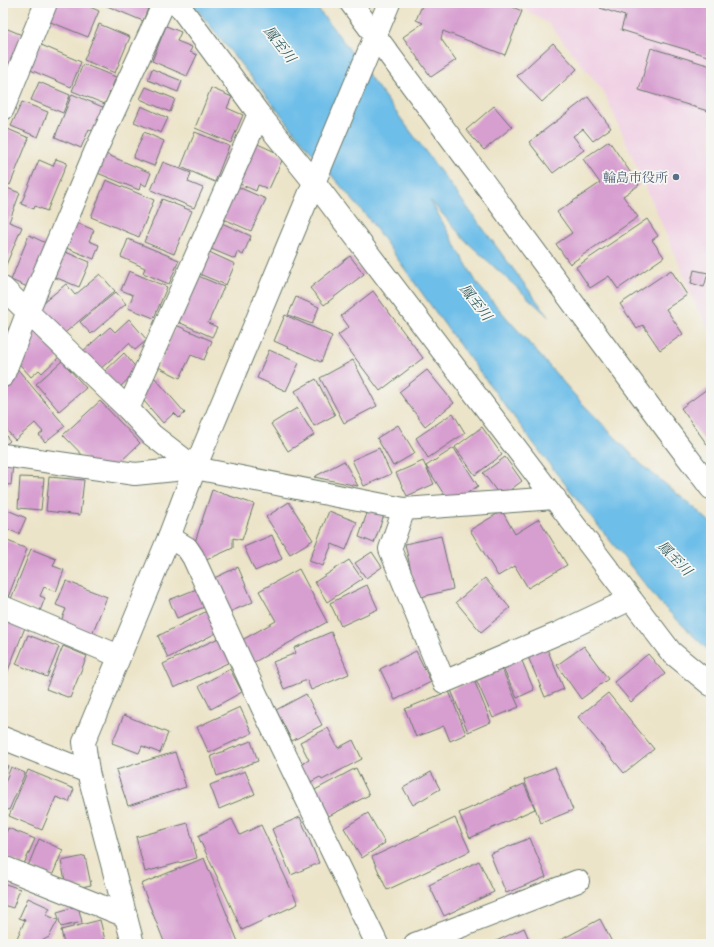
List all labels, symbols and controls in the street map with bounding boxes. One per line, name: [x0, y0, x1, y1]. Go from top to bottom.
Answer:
water label: 鳳至川: [259, 21, 302, 68]
place label: 輪島市役所: [603, 168, 668, 187]
marker: 輪島市役所: [671, 172, 681, 182]
water label: 鳳至川: [455, 279, 498, 326]
water label: 鳳至川: [653, 536, 698, 581]

